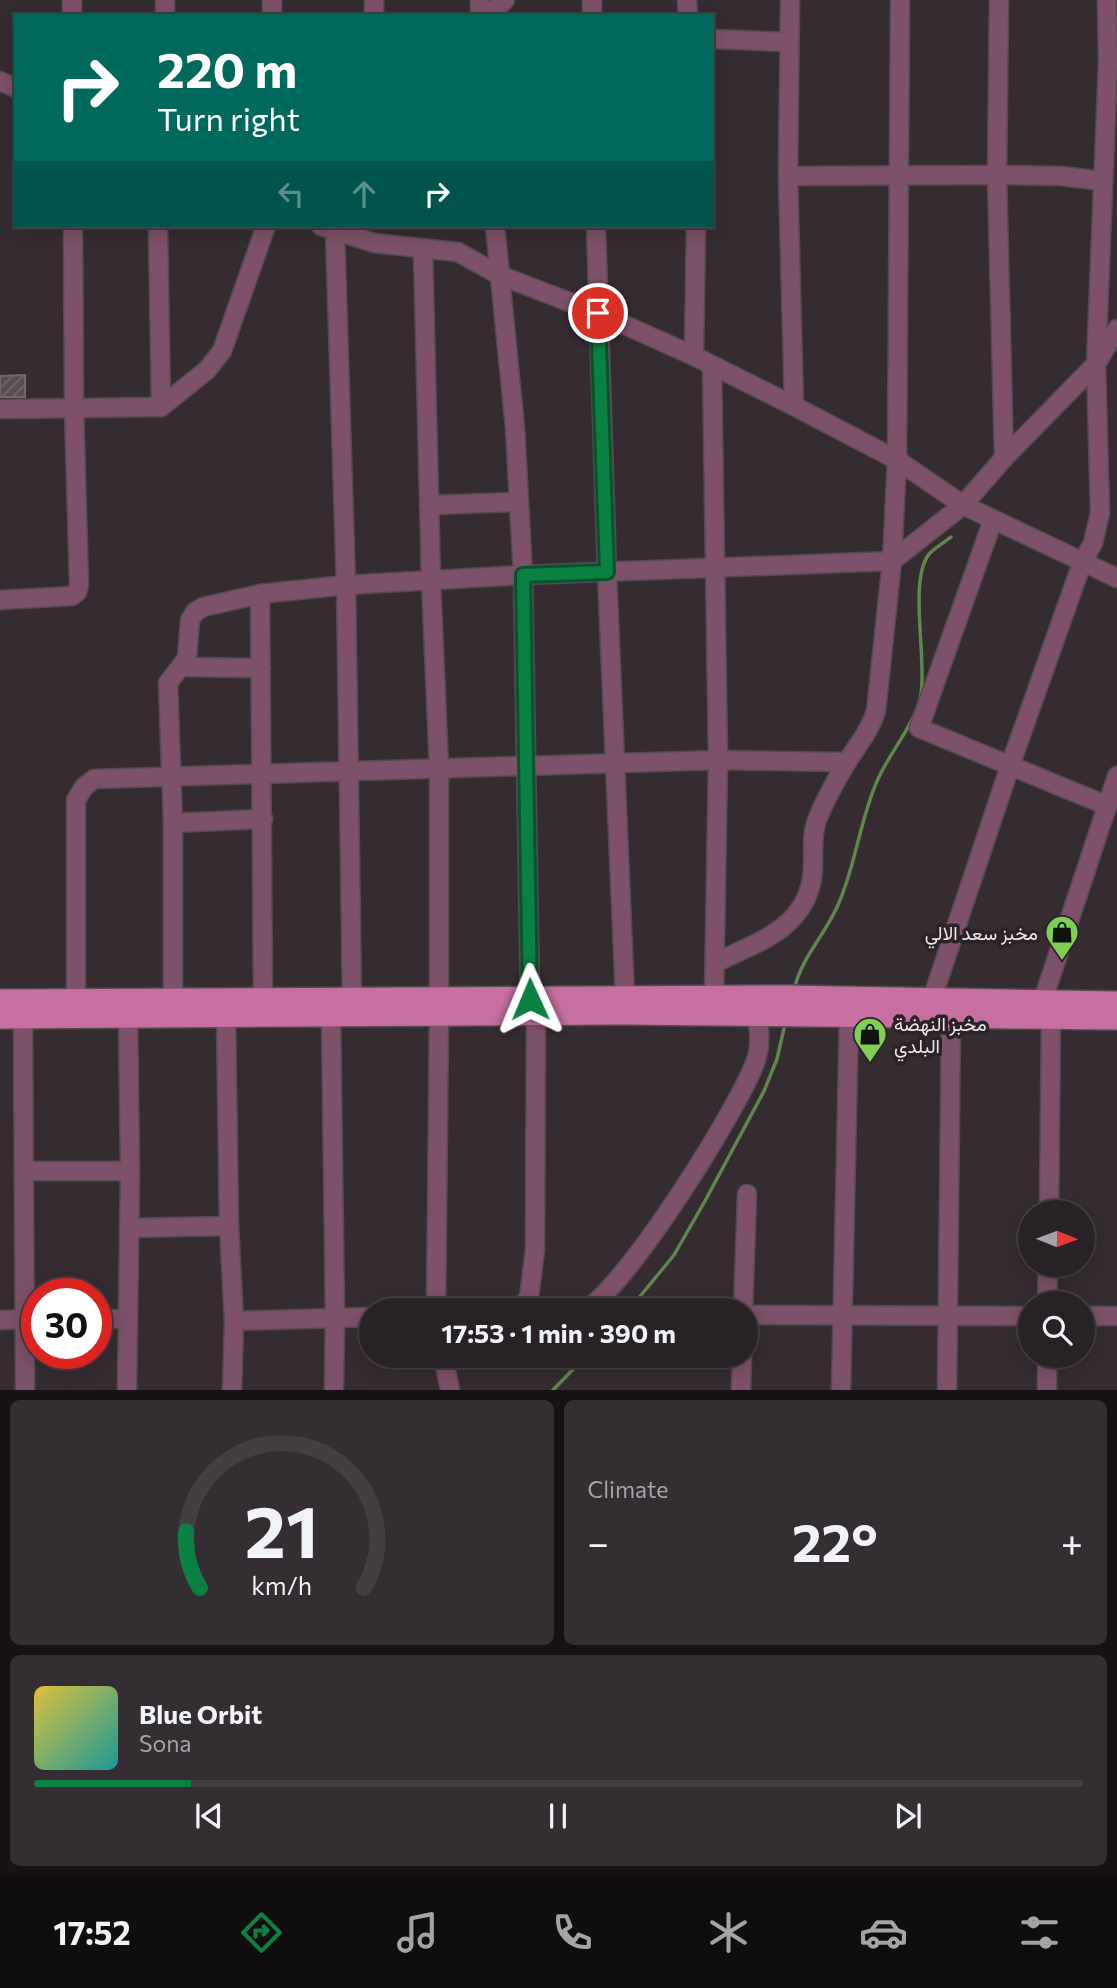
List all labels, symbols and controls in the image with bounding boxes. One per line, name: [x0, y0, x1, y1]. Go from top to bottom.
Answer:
text: 220 m: [157, 38, 297, 98]
icon: right: [42, 42, 133, 133]
text: Turn right: [157, 98, 300, 138]
icon: left: [272, 175, 310, 213]
icon: ahead: [345, 175, 383, 213]
icon: right: [418, 175, 456, 213]
pin: [568, 283, 628, 343]
icon: arrive: [579, 294, 617, 332]
shop icon: مخبز سعد الالي: [1043, 913, 1081, 962]
place label: مخبز سعد الالي: [925, 921, 1038, 949]
position arrow: [493, 962, 567, 1036]
place label: مخبز النهضة البلدي: [894, 1012, 987, 1062]
shop icon: مخبز النهضة البلدي: [851, 1015, 889, 1064]
north arrow: [1018, 1200, 1096, 1278]
map controls: [1018, 1200, 1095, 1368]
speed limit sign: 30: [21, 1278, 112, 1369]
button: search: [1018, 1291, 1095, 1368]
text: 17:53 · 1 min · 390 m: [441, 1317, 676, 1348]
text: Climate: [588, 1475, 669, 1503]
text: 21: [245, 1485, 319, 1574]
text: 22°: [792, 1509, 878, 1573]
text: −: [588, 1518, 609, 1565]
text: +: [1061, 1518, 1083, 1565]
text: km/h: [251, 1570, 312, 1600]
text: Blue Orbit: [139, 1698, 262, 1729]
text: Sona: [139, 1729, 191, 1757]
icon: previous: [190, 1797, 228, 1835]
icon: pause: [539, 1797, 577, 1835]
icon: next: [889, 1797, 927, 1835]
icon: directions: [237, 1908, 286, 1957]
icon: music: [393, 1908, 442, 1957]
icon: phone: [548, 1908, 597, 1957]
icon: climate: [704, 1908, 753, 1957]
icon: car: [859, 1908, 908, 1957]
icon: filters: [1015, 1908, 1064, 1957]
text: 17:52: [53, 1912, 131, 1952]

